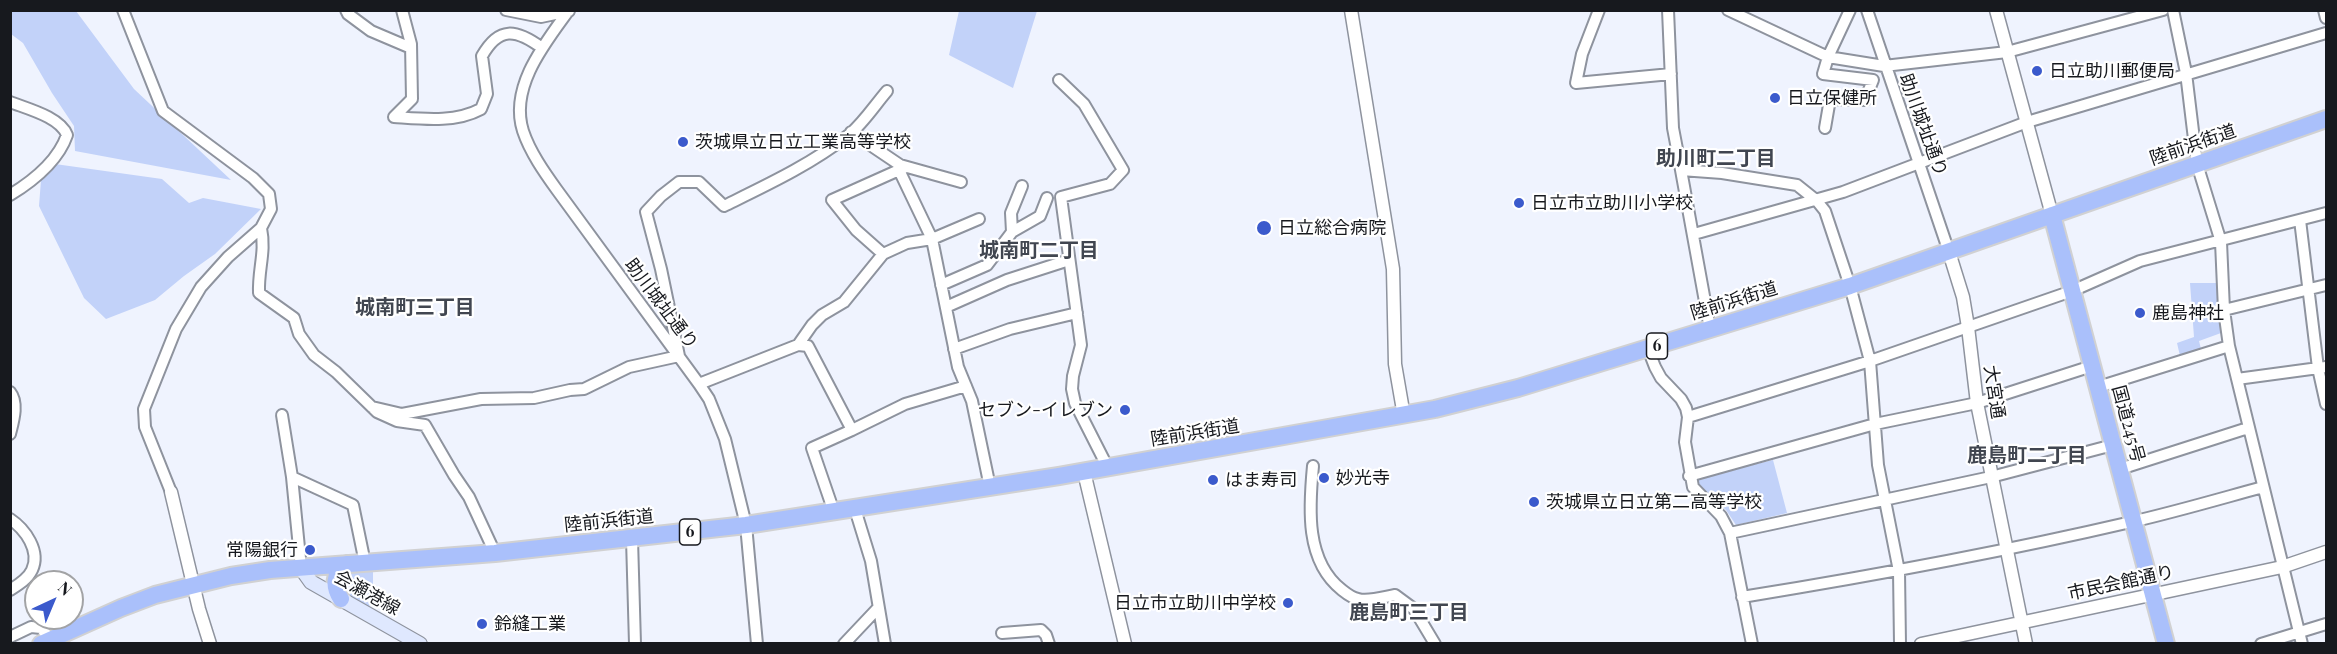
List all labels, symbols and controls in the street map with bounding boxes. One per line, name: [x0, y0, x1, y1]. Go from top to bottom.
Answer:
place label: 日立助川郵便局: [2049, 60, 2175, 82]
marker: 日立助川郵便局: [2030, 64, 2044, 78]
street label: 助川城址通り: [1894, 71, 1952, 179]
place label: 日立保健所: [1787, 87, 1877, 109]
marker: 日立保健所: [1768, 91, 1782, 105]
street label: 陸前浜街道: [2147, 120, 2239, 170]
place label: 茨城県立日立工業高等学校: [695, 131, 911, 153]
marker: 茨城県立日立工業高等学校: [676, 135, 690, 149]
district label: 助川町二丁目: [1656, 147, 1776, 171]
place label: 日立市立助川小学校: [1531, 192, 1693, 214]
marker: 日立市立助川小学校: [1512, 196, 1526, 210]
place label: 日立総合病院: [1278, 217, 1386, 239]
marker: 日立総合病院: [1255, 219, 1273, 237]
district label: 城南町二丁目: [979, 239, 1099, 263]
street label: 助川城址通り: [620, 254, 702, 354]
street label: 陸前浜街道: [1688, 278, 1780, 324]
district label: 城南町三丁目: [355, 296, 475, 320]
place label: 鹿島神社: [2152, 302, 2224, 324]
marker: 鹿島神社: [2133, 306, 2147, 320]
road number: 6: [1646, 333, 1668, 359]
street label: 大宮通: [1979, 364, 2009, 420]
street label: 国道245号: [2107, 383, 2149, 465]
place label: セブン-イレブン: [978, 399, 1113, 421]
marker: セブン-イレブン: [1118, 403, 1132, 417]
street label: 陸前浜街道: [1149, 415, 1241, 451]
district label: 鹿島町二丁目: [1967, 444, 2087, 468]
place label: 妙光寺: [1336, 467, 1390, 489]
place label: はま寿司: [1225, 469, 1297, 491]
marker: 妙光寺: [1317, 471, 1331, 485]
marker: はま寿司: [1206, 473, 1220, 487]
place label: 茨城県立日立第二高等学校: [1546, 491, 1762, 513]
marker: 茨城県立日立第二高等学校: [1527, 495, 1541, 509]
street label: 陸前浜街道: [563, 506, 655, 536]
road number: 6: [680, 519, 700, 545]
place label: 常陽銀行: [226, 539, 298, 561]
marker: 常陽銀行: [303, 543, 317, 557]
street label: 市民会館通り: [2066, 561, 2176, 605]
street label: 会瀬港線: [330, 566, 404, 620]
north arrow: [24, 570, 84, 630]
text: N: [54, 577, 77, 600]
place label: 日立市立助川中学校: [1114, 592, 1276, 614]
marker: 日立市立助川中学校: [1281, 596, 1295, 610]
district label: 鹿島町三丁目: [1349, 601, 1469, 625]
place label: 鈴縫工業: [494, 613, 566, 635]
marker: 鈴縫工業: [475, 617, 489, 631]

